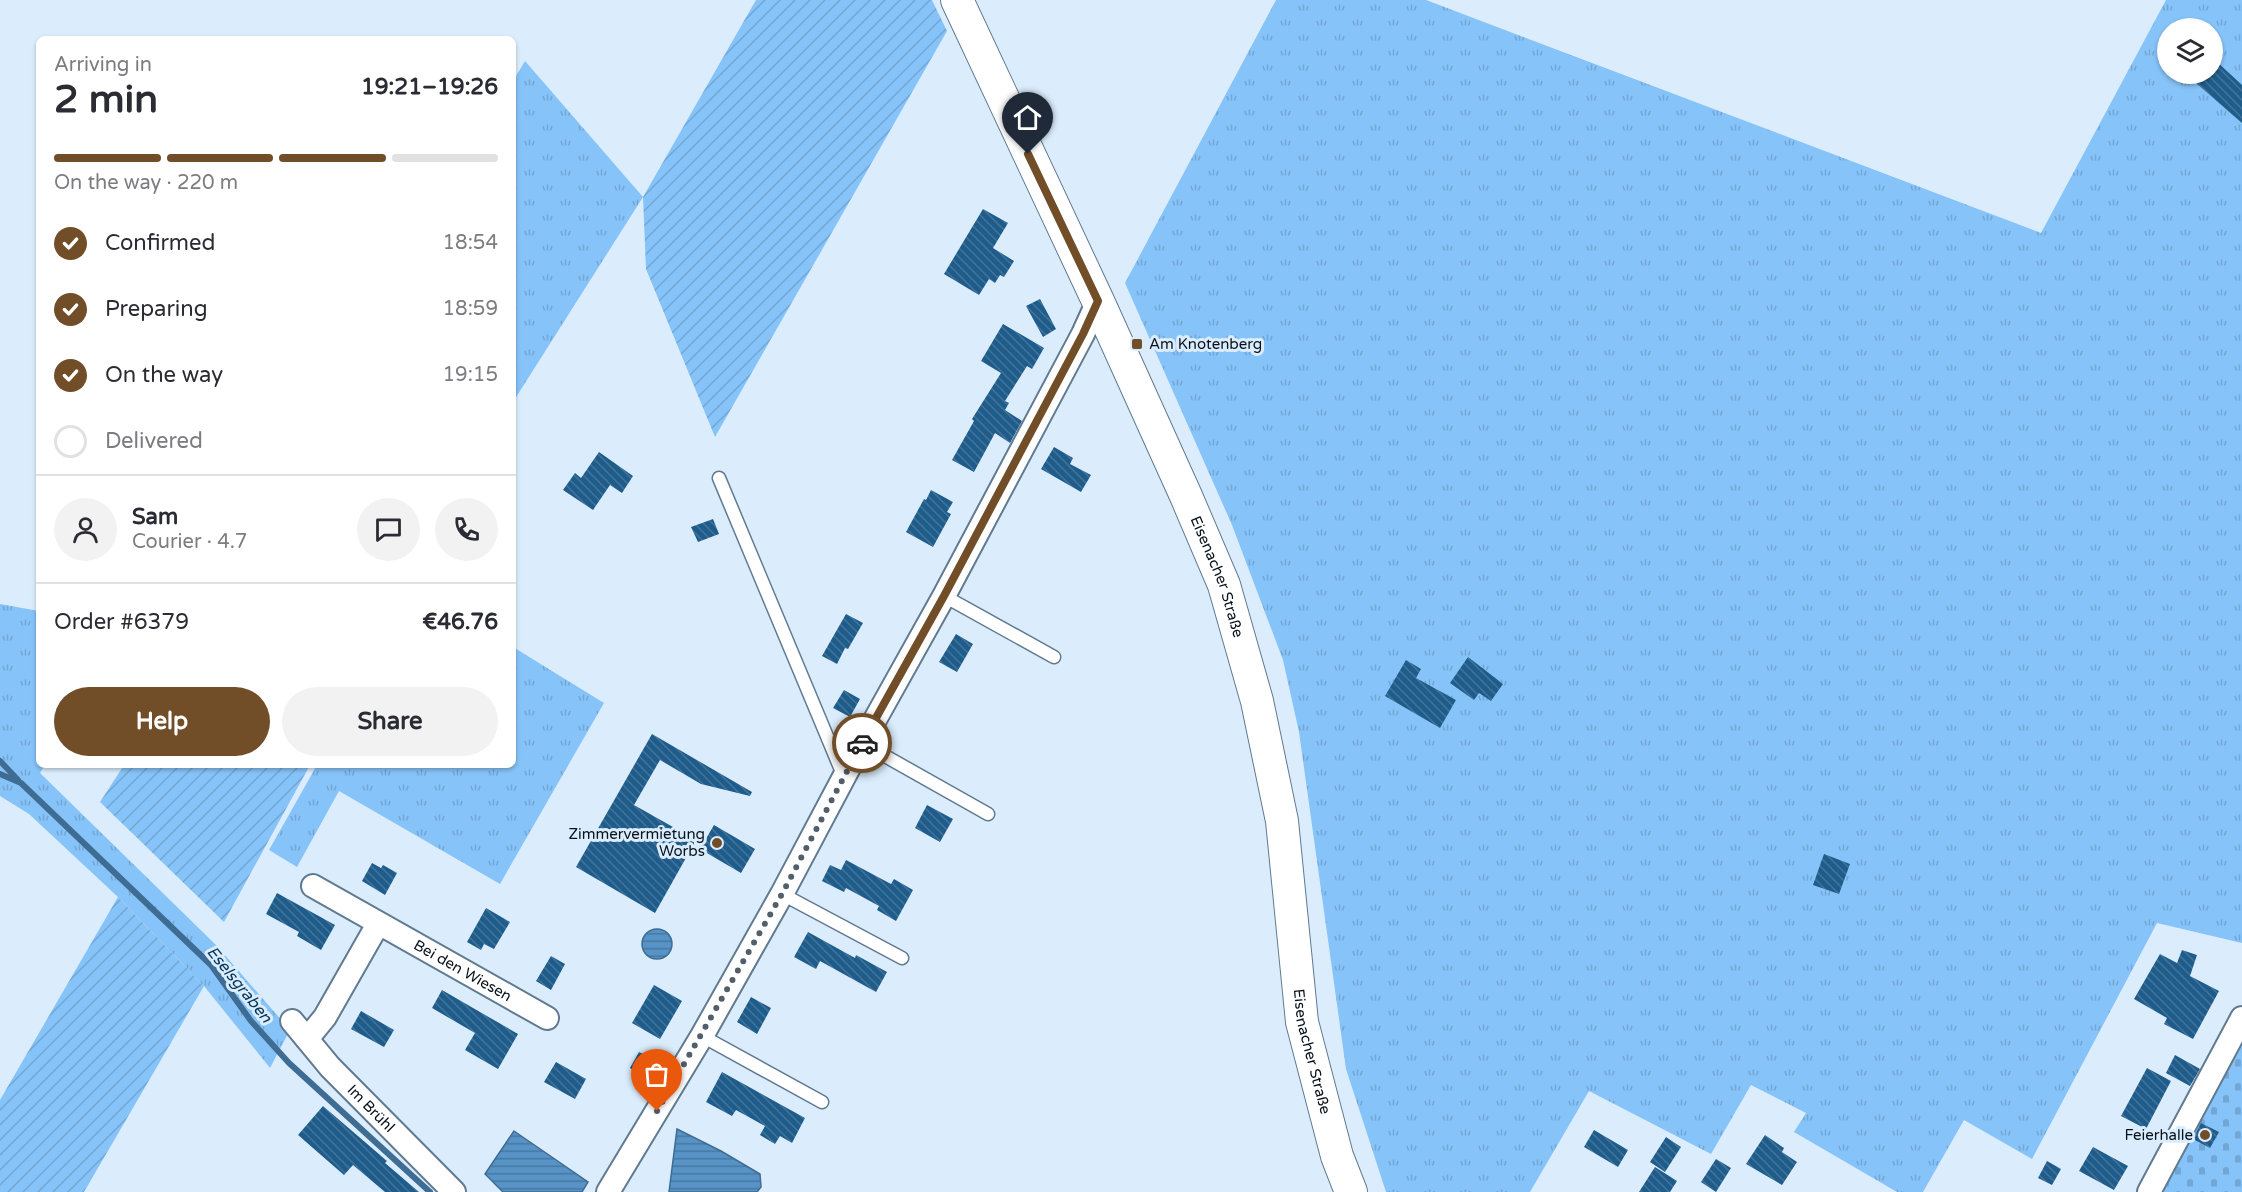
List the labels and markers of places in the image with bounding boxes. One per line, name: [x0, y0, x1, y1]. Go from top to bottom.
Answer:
pin: [1002, 92, 1053, 154]
place label: Am Knotenberg: [1149, 335, 1262, 353]
marker: Am Knotenberg: [1130, 337, 1144, 351]
place label: Zimmervermietung Worbs: [568, 825, 705, 860]
marker: Zimmervermietung Worbs: [710, 836, 724, 850]
pin: [631, 1049, 682, 1111]
place label: Feierhalle: [2124, 1126, 2193, 1144]
marker: Feierhalle: [2198, 1128, 2212, 1142]

